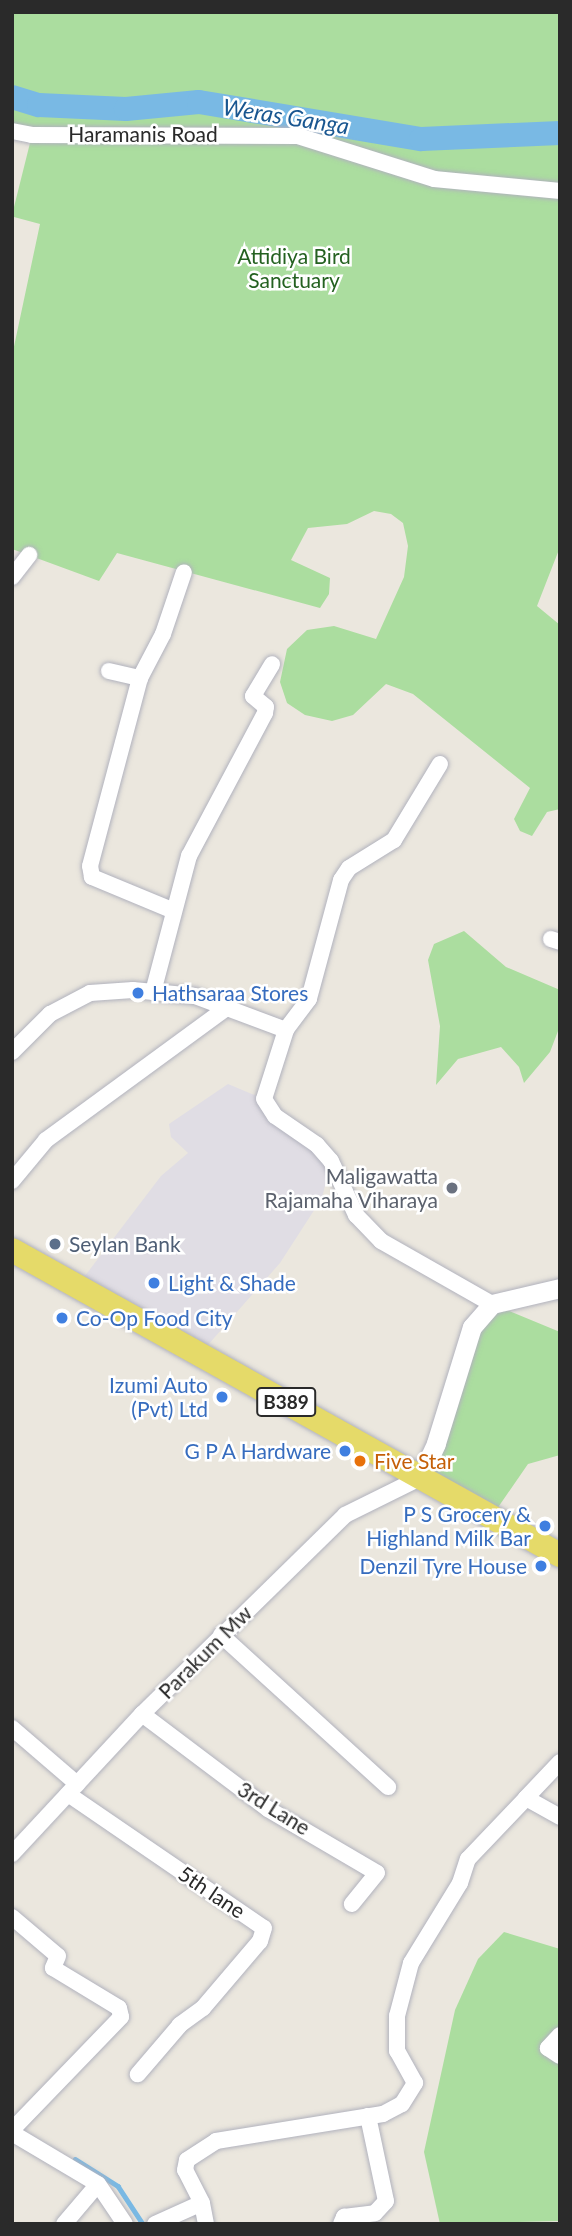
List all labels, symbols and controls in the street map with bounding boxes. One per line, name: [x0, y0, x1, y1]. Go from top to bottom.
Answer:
water label: Weras Ganga: [221, 92, 351, 140]
street label: Haramanis Road: [68, 121, 218, 147]
park label: Attidiya Bird Sanctuary: [237, 243, 351, 293]
place label: Hathsaraa Stores: [152, 980, 308, 1006]
marker: Hathsaraa Stores: [130, 985, 146, 1001]
place label: Maligawatta Rajamaha Viharaya: [264, 1163, 438, 1213]
marker: Maligawatta Rajamaha Viharaya: [444, 1180, 460, 1196]
place label: Seylan Bank: [69, 1231, 181, 1257]
marker: Seylan Bank: [47, 1236, 63, 1252]
place label: Light & Shade: [168, 1270, 296, 1296]
marker: Light & Shade: [146, 1275, 162, 1291]
place label: Co-Op Food City: [76, 1305, 233, 1331]
marker: Co-Op Food City: [54, 1310, 70, 1326]
place label: Izumi Auto (Pvt) Ltd: [108, 1372, 208, 1422]
road number: B389: [254, 1386, 318, 1418]
marker: Izumi Auto (Pvt) Ltd: [214, 1389, 230, 1405]
place label: G P A Hardware: [182, 1438, 331, 1464]
marker: G P A Hardware: [337, 1443, 353, 1459]
place label: Five Star: [374, 1448, 454, 1474]
marker: Five Star: [352, 1453, 368, 1469]
place label: P S Grocery & Highland Milk Bar: [366, 1501, 531, 1551]
marker: P S Grocery & Highland Milk Bar: [537, 1518, 553, 1534]
place label: Denzil Tyre House: [359, 1553, 527, 1579]
marker: Denzil Tyre House: [533, 1558, 549, 1574]
street label: Parakum Mw: [153, 1600, 257, 1704]
street label: 3rd Lane: [233, 1776, 315, 1840]
street label: 5th lane: [174, 1861, 250, 1923]

